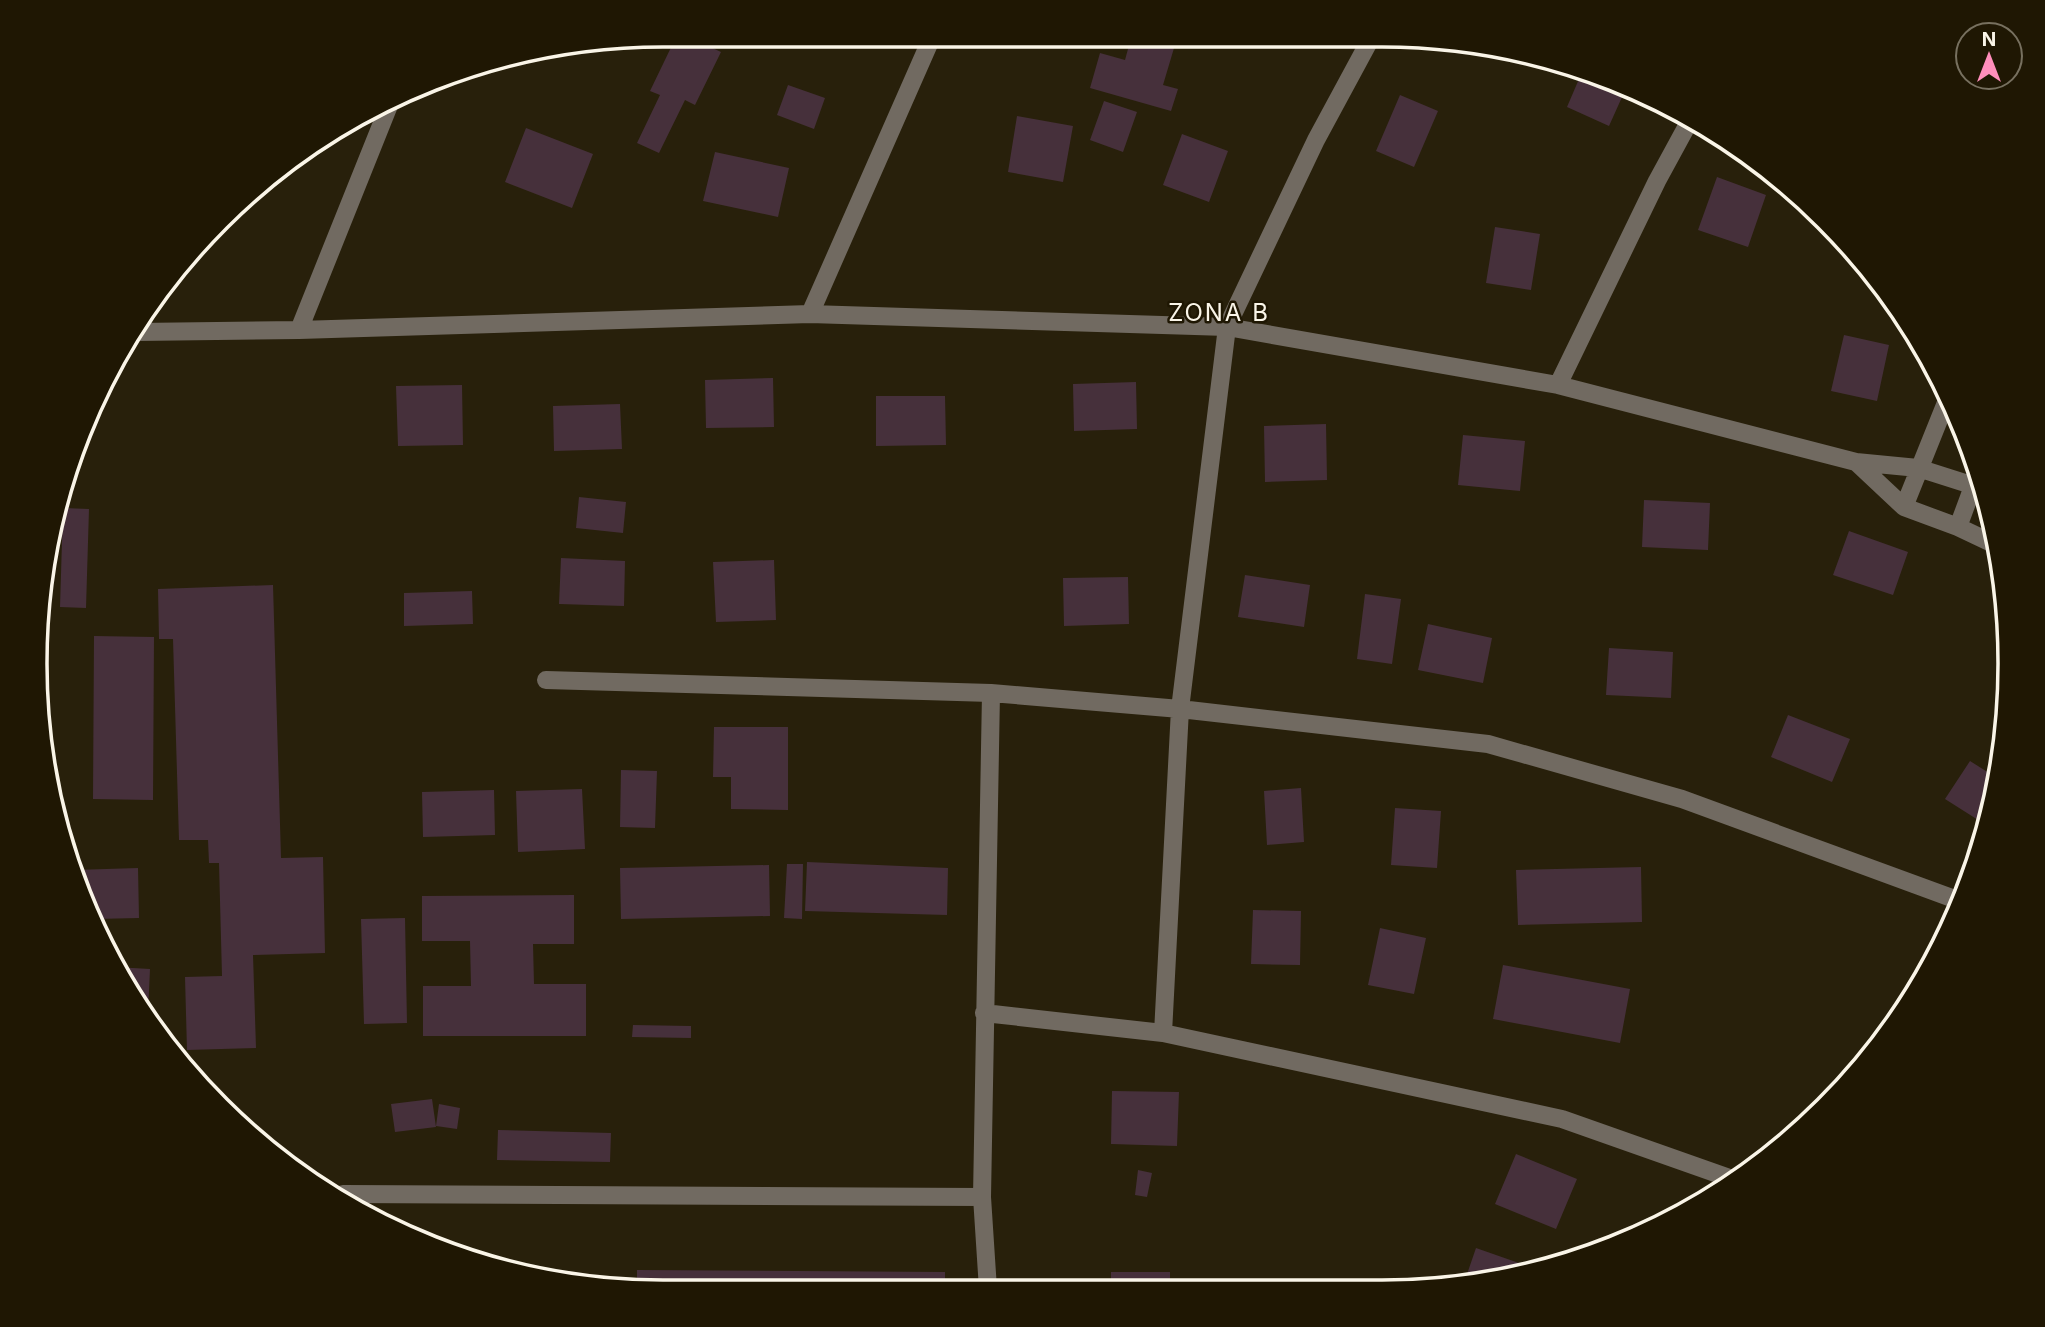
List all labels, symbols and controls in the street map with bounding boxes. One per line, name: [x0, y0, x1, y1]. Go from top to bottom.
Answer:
north arrow: [1954, 21, 2024, 91]
text: N: [1982, 28, 1996, 51]
district label: ZONA B: [1168, 298, 1270, 327]

